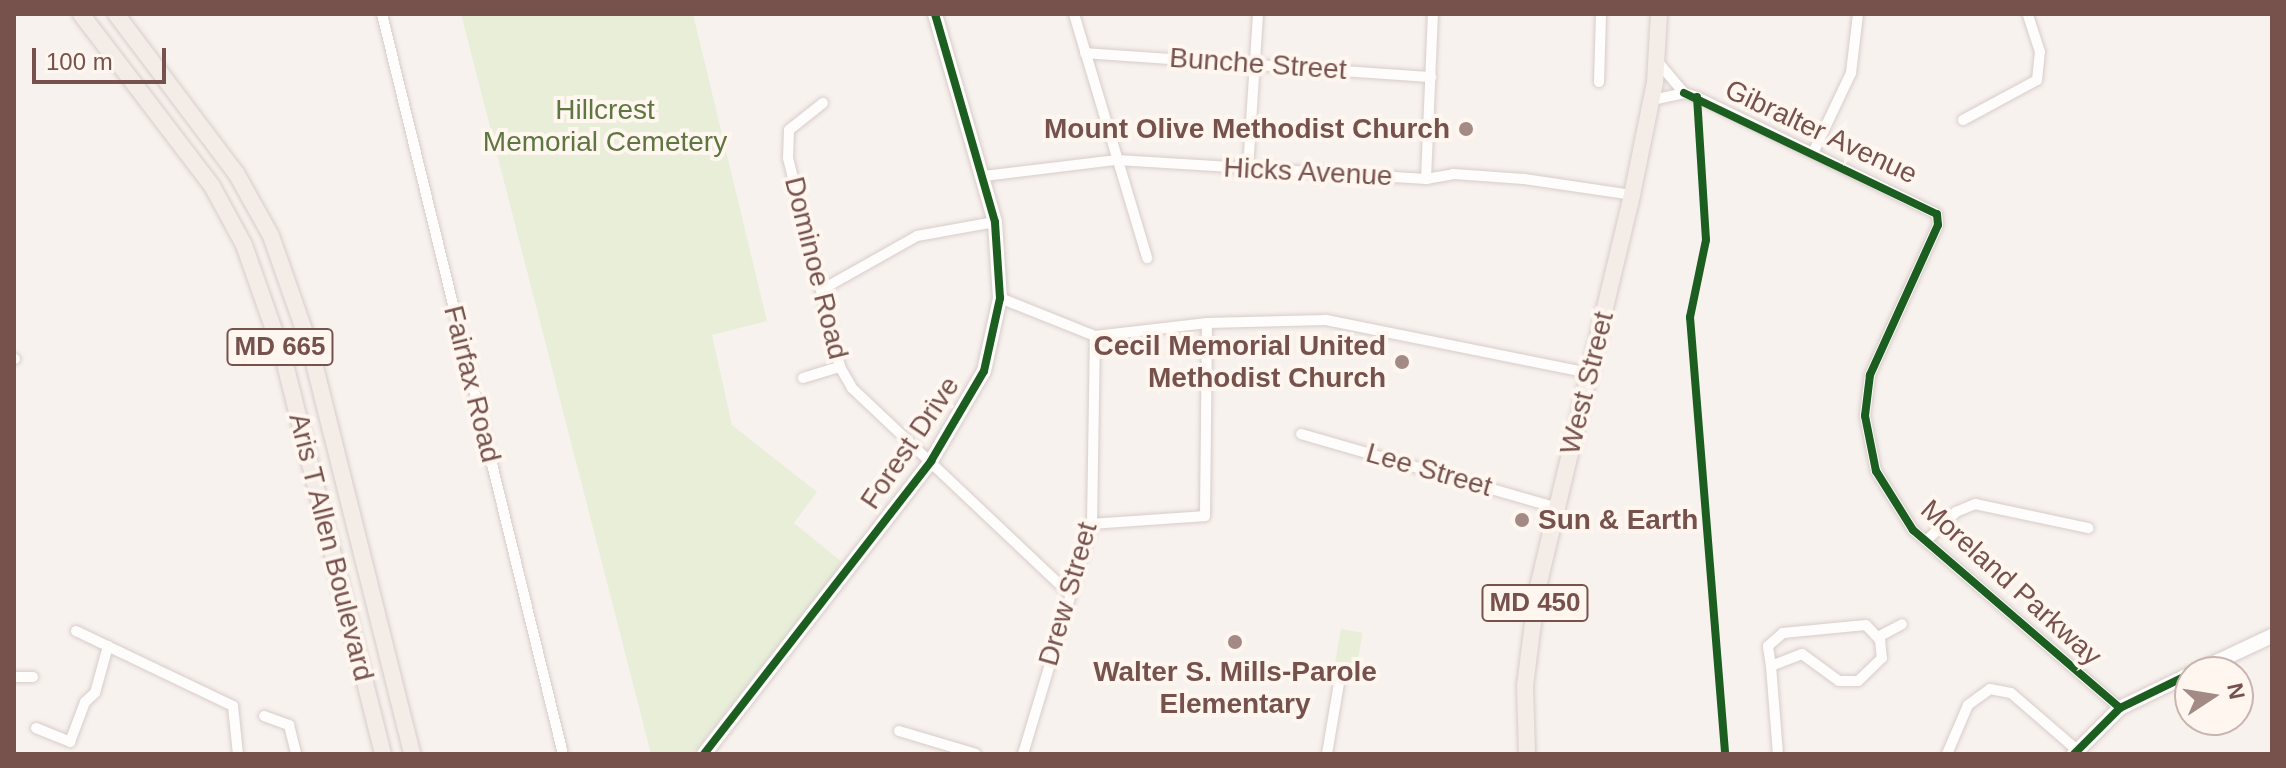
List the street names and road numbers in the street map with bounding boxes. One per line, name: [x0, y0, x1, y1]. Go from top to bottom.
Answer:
street label: Bunche Street: [1168, 41, 1348, 87]
street label: Gibralter Avenue: [1719, 72, 1923, 192]
street label: Hicks Avenue: [1222, 151, 1394, 193]
street label: Dominoe Road: [777, 173, 855, 363]
street label: Fairfax Road: [436, 302, 508, 466]
street label: West Street: [1553, 308, 1621, 458]
road number: MD 665: [226, 325, 334, 369]
street label: Forest Drive: [853, 370, 967, 516]
street label: Aris T Allen Boulevard: [281, 409, 381, 685]
street label: Lee Street: [1362, 436, 1496, 504]
street label: Moreland Parkway: [1914, 493, 2108, 673]
street label: Drew Street: [1031, 518, 1105, 670]
road number: MD 450: [1481, 581, 1589, 625]

